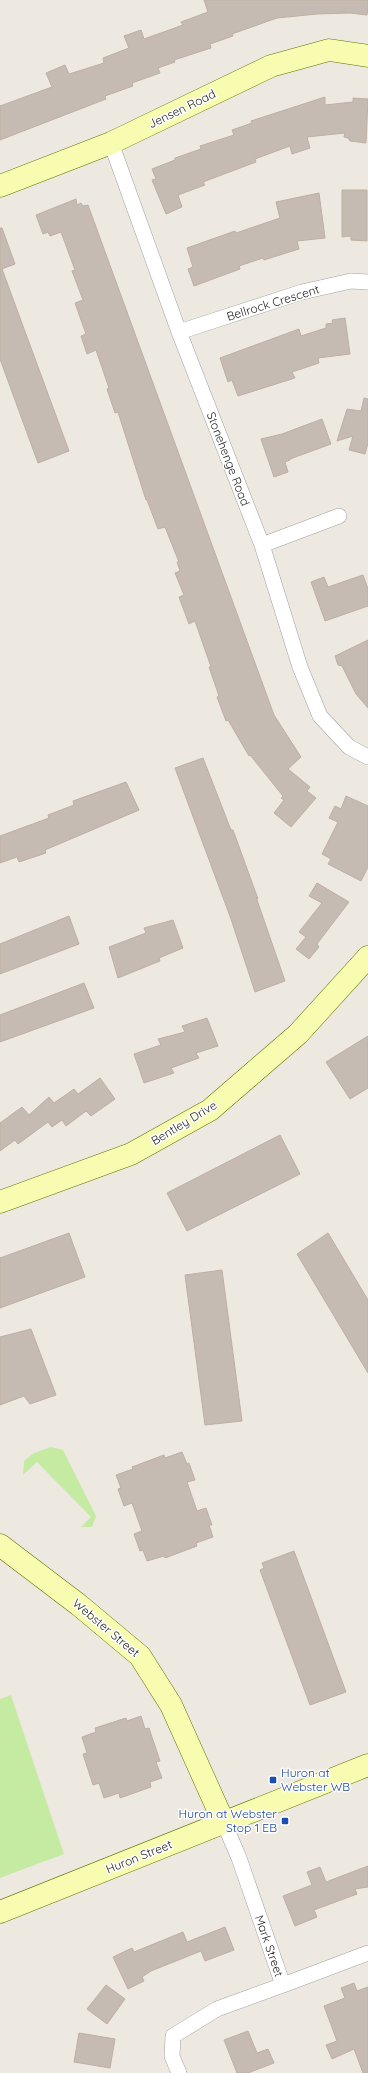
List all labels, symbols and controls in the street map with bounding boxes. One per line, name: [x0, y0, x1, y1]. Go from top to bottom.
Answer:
street label: Jensen Road: [146, 86, 218, 131]
street label: Bellrock Crescent: [225, 281, 321, 324]
street label: Stonehenge Road: [204, 410, 253, 508]
street label: Bentley Drive: [148, 1097, 219, 1148]
street label: Webster Street: [70, 1595, 143, 1660]
place label: Huron at Webster WB: [281, 1765, 350, 1794]
marker: Huron at Webster WB: [268, 1775, 278, 1785]
place label: Huron at Webster Stop 1 EB: [179, 1806, 277, 1835]
marker: Huron at Webster Stop 1 EB: [280, 1816, 290, 1826]
street label: Huron Street: [104, 1836, 174, 1877]
street label: Mark Street: [252, 1913, 287, 1979]

